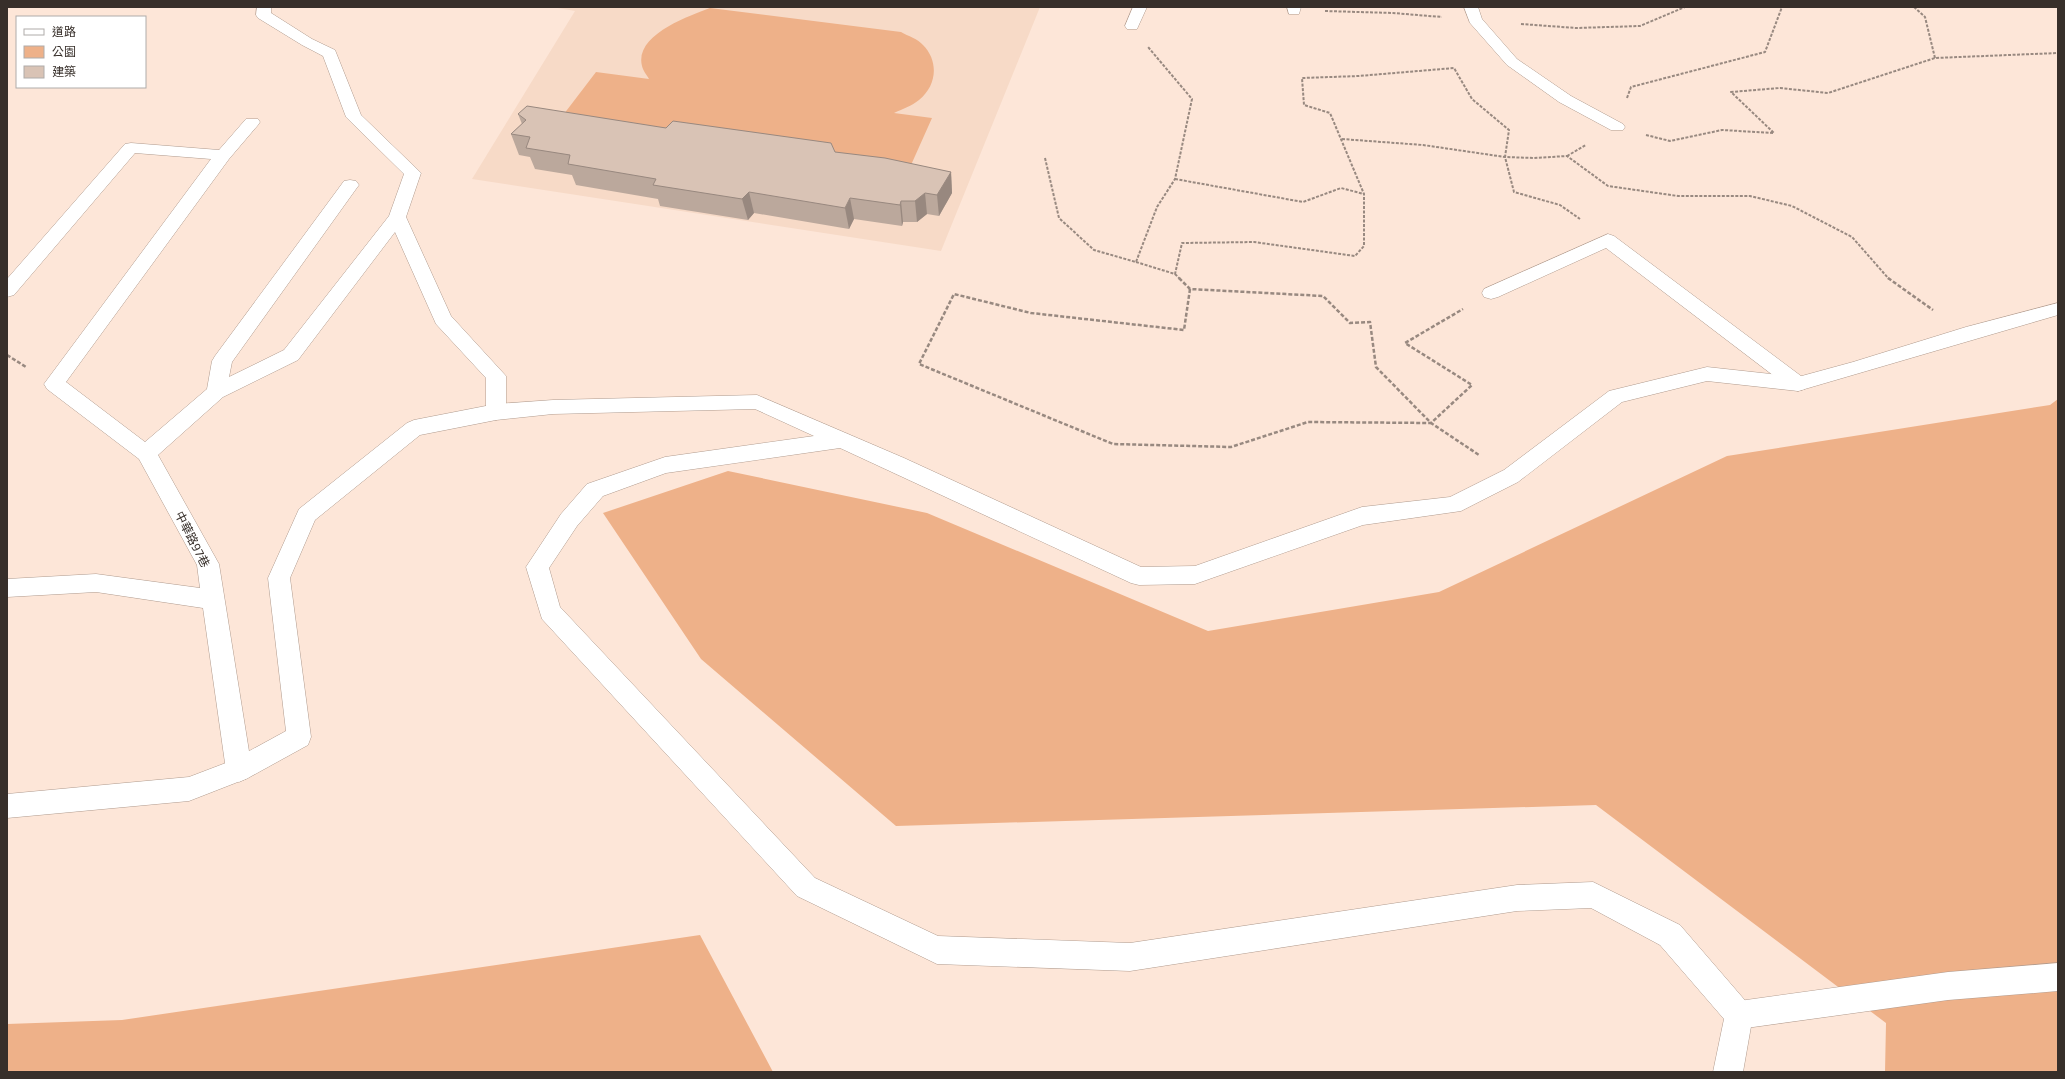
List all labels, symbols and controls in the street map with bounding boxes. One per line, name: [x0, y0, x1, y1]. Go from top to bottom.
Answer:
legend: [16, 16, 146, 88]
text: 道路: [52, 24, 76, 38]
text: 公園: [52, 44, 76, 58]
text: 建築: [52, 64, 76, 78]
street label: 中華路97巷: [173, 509, 213, 569]

